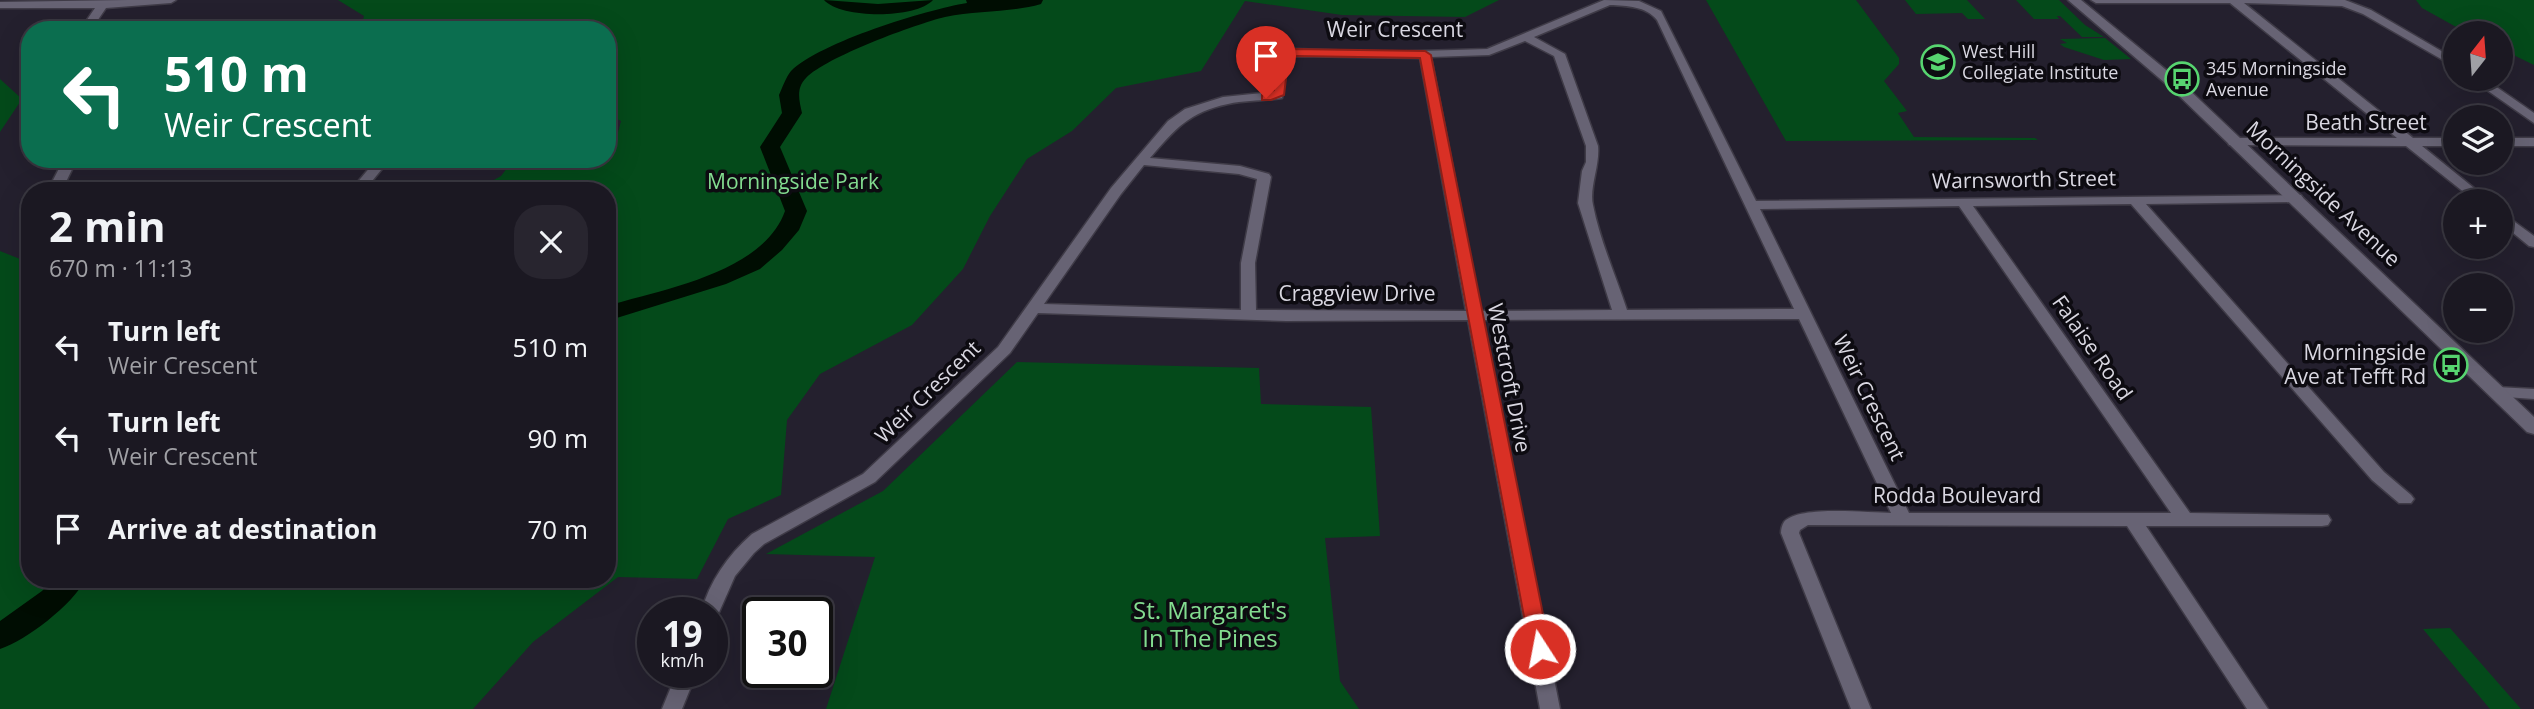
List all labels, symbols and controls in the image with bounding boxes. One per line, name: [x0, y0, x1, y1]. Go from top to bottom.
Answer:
street label: Weir Crescent: [1327, 15, 1463, 43]
north arrow: [2443, 21, 2513, 91]
map controls: [2443, 21, 2513, 343]
pin: [1236, 26, 1296, 98]
icon: arrive: [1247, 37, 1285, 75]
place label: West Hill Collegiate Institute: [1962, 39, 2118, 84]
text: 510 m: [164, 40, 309, 106]
school or university icon: West Hill Collegiate Institute: [1919, 43, 1957, 81]
icon: left: [49, 49, 140, 140]
place label: 345 Morningside Avenue: [2206, 56, 2347, 101]
bus stop icon: 345 Morningside Avenue: [2163, 60, 2201, 98]
text: Weir Crescent: [164, 103, 372, 146]
button: layers: [2443, 105, 2513, 175]
street label: Beath Street: [2305, 108, 2427, 136]
street label: Morningside Avenue: [2241, 114, 2407, 272]
street label: Warnsworth Street: [1932, 163, 2116, 195]
park label: Morningside Park: [707, 167, 879, 195]
button: +: [2443, 189, 2513, 259]
text: 2 min: [49, 197, 166, 254]
button: close: [514, 205, 588, 279]
text: 670 m · 11:13: [49, 252, 192, 284]
button: −: [2443, 273, 2513, 343]
street label: Craggview Drive: [1279, 279, 1436, 307]
street label: Falaise Road: [2046, 289, 2139, 405]
street label: Westcroft Drive: [1482, 301, 1538, 455]
text: Turn left: [108, 313, 220, 349]
icon: left: [49, 328, 87, 366]
text: 510 m: [513, 329, 588, 365]
street label: Weir Crescent: [1827, 330, 1912, 465]
street label: Weir Crescent: [869, 334, 986, 449]
place label: Morningside Ave at Tefft Rd: [2284, 338, 2426, 390]
bus stop icon: Morningside Ave at Tefft Rd: [2432, 346, 2470, 384]
text: Weir Crescent: [108, 349, 257, 381]
text: Turn left: [108, 404, 220, 440]
icon: left: [49, 419, 87, 457]
text: 90 m: [527, 420, 588, 456]
text: Weir Crescent: [108, 440, 257, 472]
street label: Rodda Boulevard: [1873, 481, 2041, 509]
icon: arrive: [49, 510, 87, 548]
text: Arrive at destination: [108, 511, 377, 547]
text: 70 m: [527, 511, 588, 547]
park label: St. Margaret's In The Pines: [1133, 593, 1287, 654]
speed limit sign: 30: [742, 597, 833, 688]
text: 19: [662, 610, 703, 657]
position arrow: [1503, 612, 1577, 686]
text: km/h: [661, 648, 704, 672]

